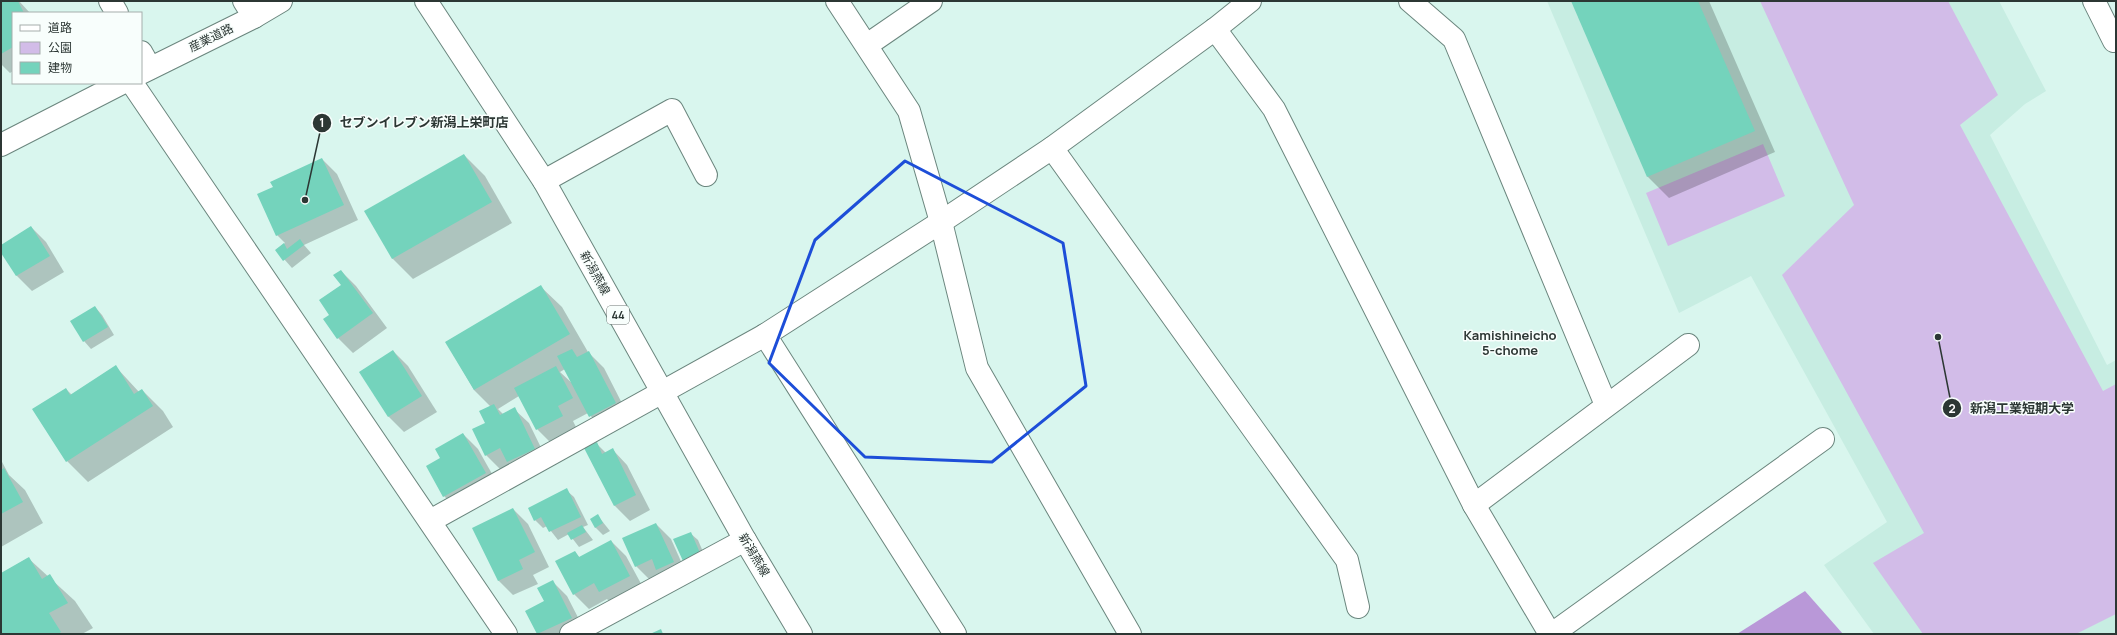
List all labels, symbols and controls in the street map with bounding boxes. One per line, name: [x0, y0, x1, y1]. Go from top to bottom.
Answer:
legend: [12, 12, 142, 84]
text: 道路: [48, 19, 72, 36]
street label: 産業道路: [185, 19, 236, 56]
text: 公園: [48, 39, 72, 56]
text: 建物: [48, 59, 72, 76]
callout: セブンイレブン新潟上栄町店: [312, 110, 517, 135]
text: セブンイレブン新潟上栄町店: [339, 113, 509, 131]
text: 1: [319, 114, 325, 131]
street label: 新潟燕線: [576, 248, 615, 298]
road number: 44: [607, 306, 629, 324]
district label: Kamishineicho 5-chome: [1463, 326, 1557, 359]
callout: 新潟工業短期大学: [1942, 396, 2082, 421]
text: 新潟工業短期大学: [1970, 399, 2074, 417]
text: 2: [1948, 400, 1956, 417]
street label: 新潟燕線: [735, 530, 774, 580]

